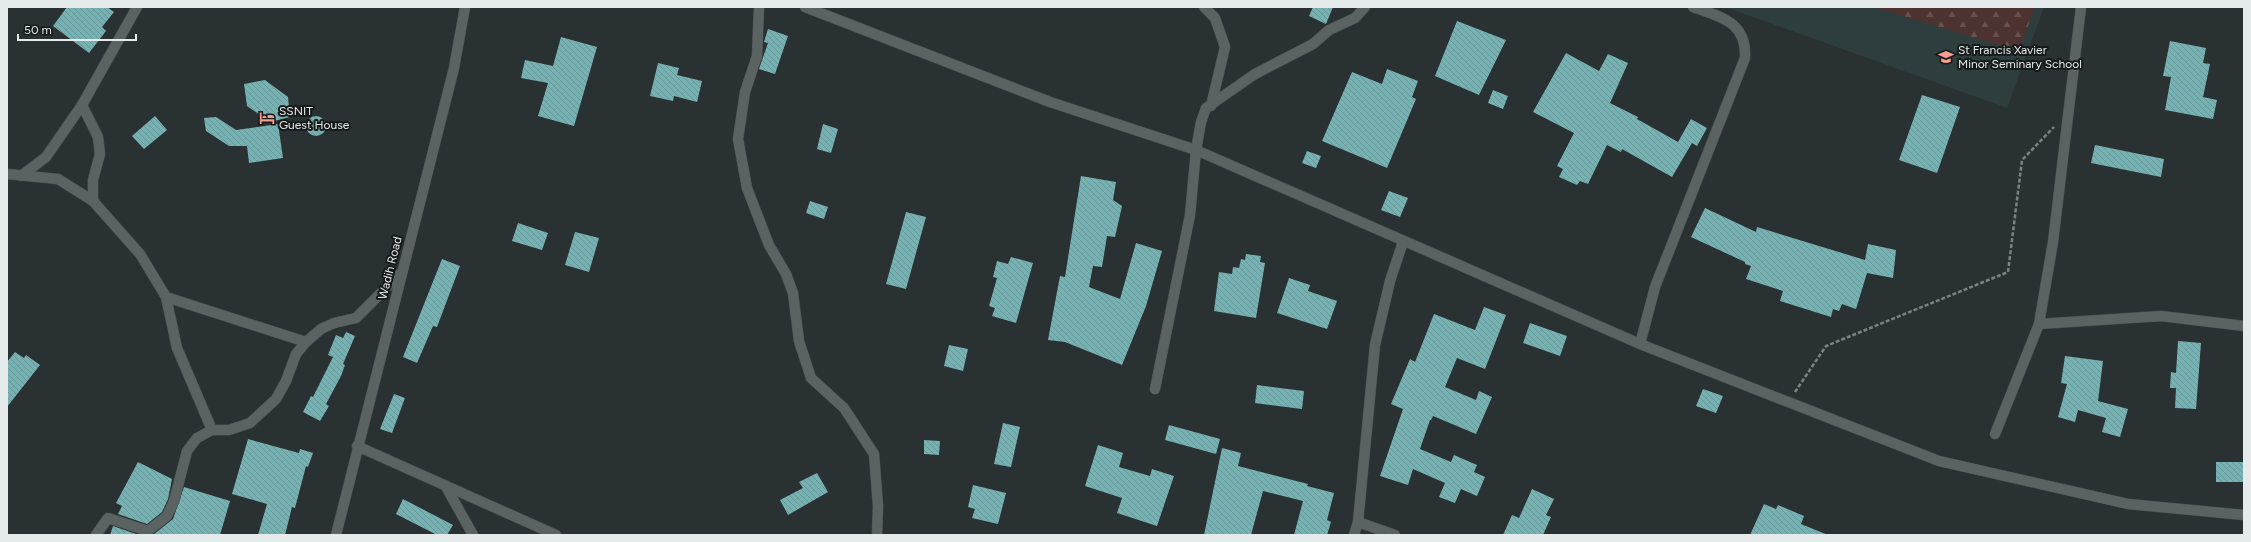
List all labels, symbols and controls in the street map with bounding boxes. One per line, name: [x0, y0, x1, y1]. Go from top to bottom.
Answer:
scale bar: [18, 16, 136, 42]
text: 50 m: [24, 23, 52, 37]
place label: St Francis Xavier Minor Seminary School: [1958, 43, 2082, 71]
school or university icon: St Francis Xavier Minor Seminary School: [1937, 48, 1955, 66]
place label: SSNIT Guest House: [279, 104, 350, 132]
hotel icon: SSNIT Guest House: [258, 109, 276, 127]
street label: Wadih Road: [375, 235, 405, 301]

